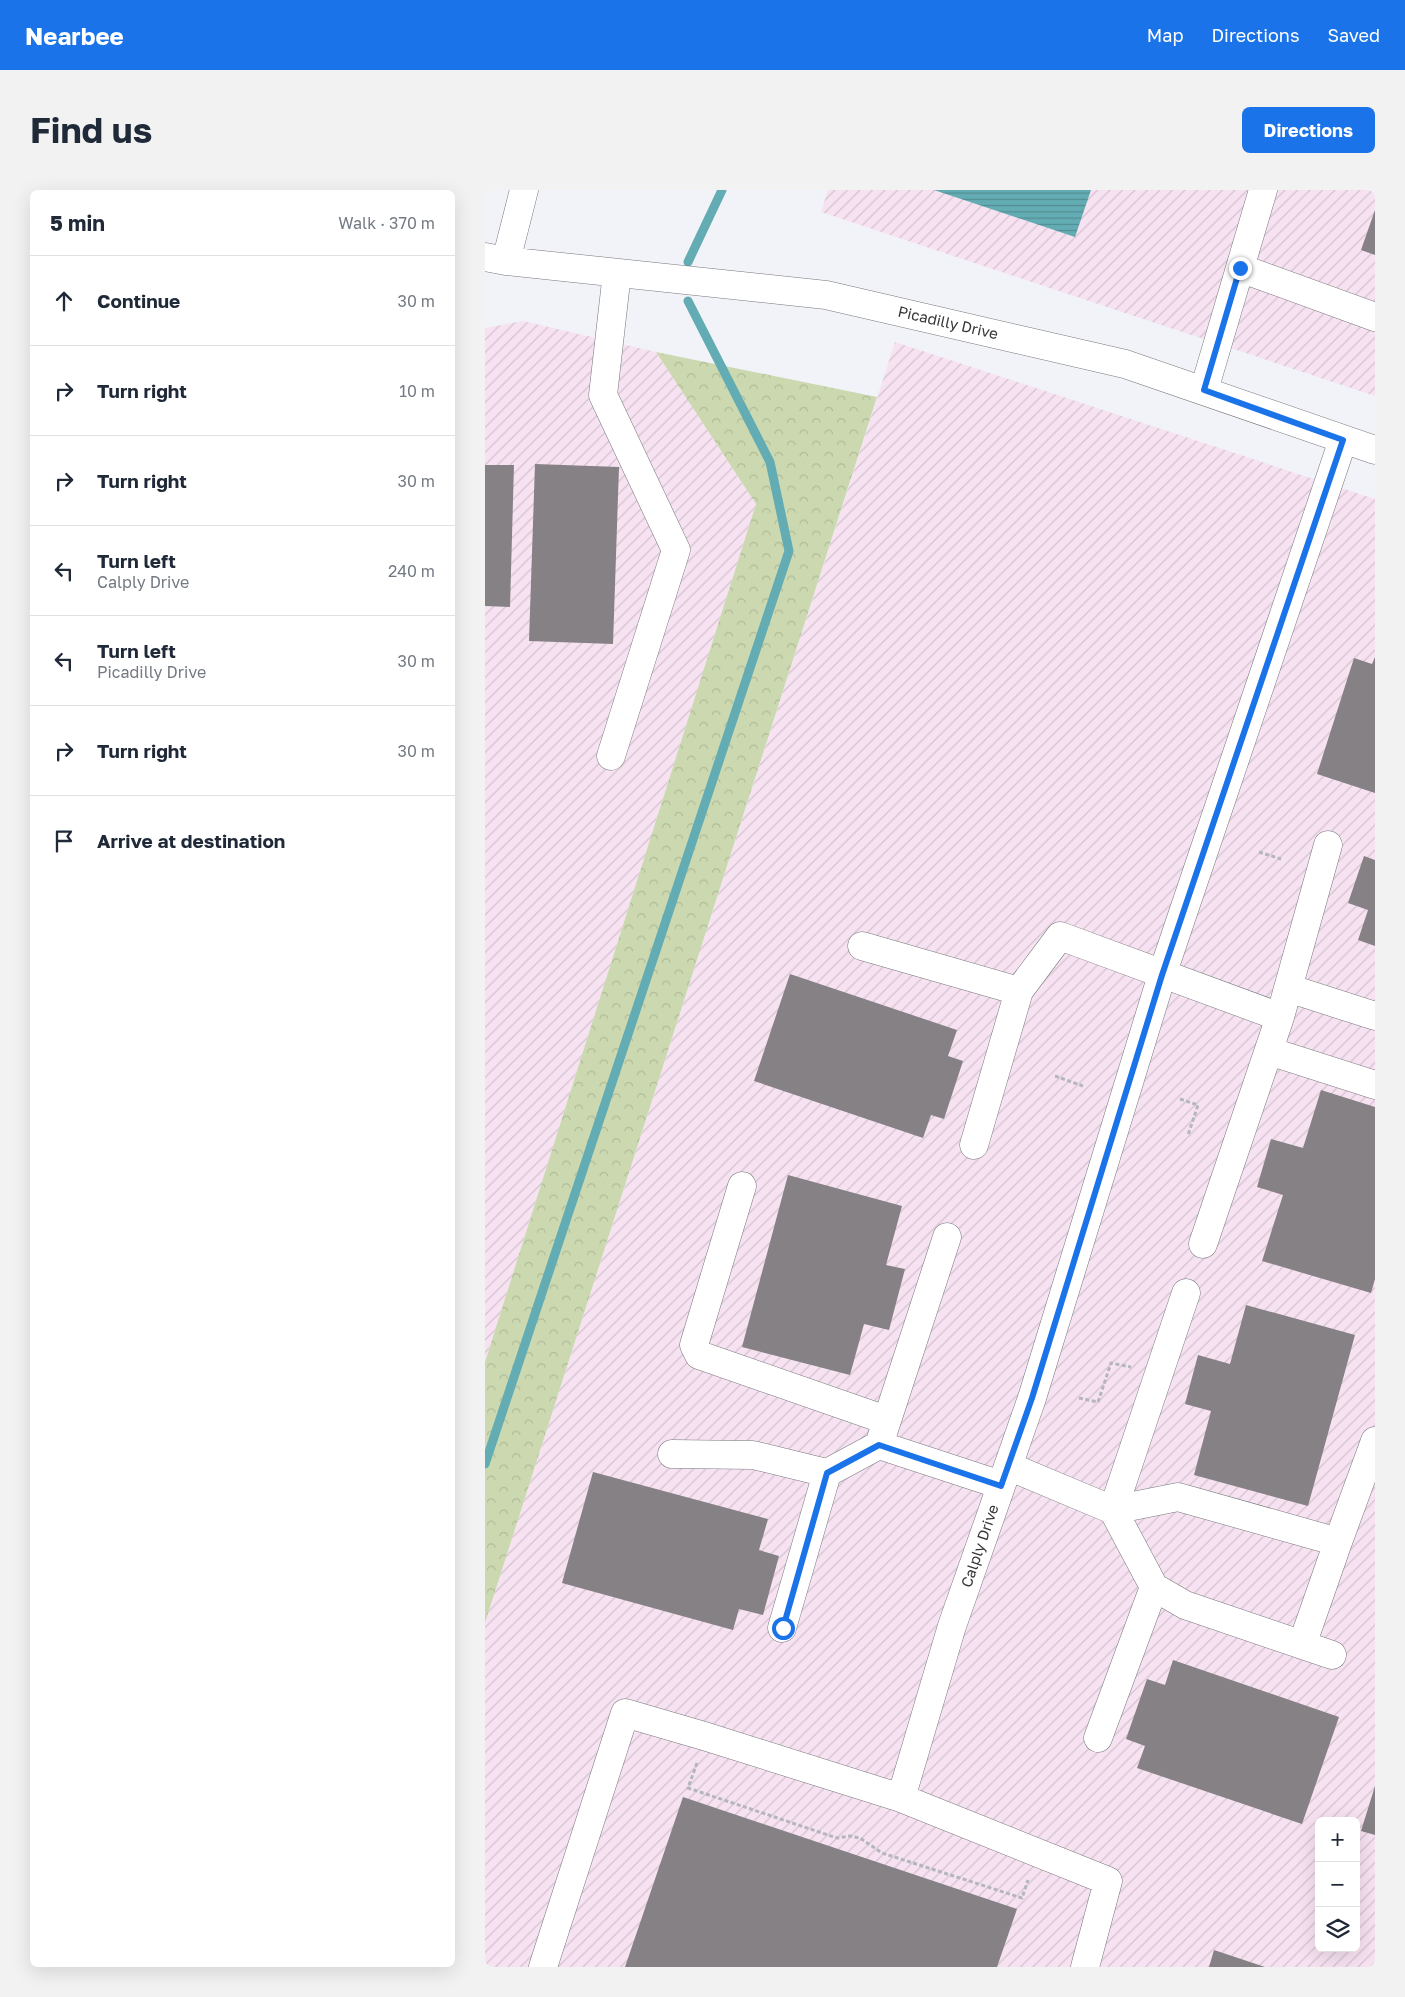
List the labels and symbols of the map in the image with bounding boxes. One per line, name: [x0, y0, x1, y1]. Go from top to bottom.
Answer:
route end: [1229, 257, 1252, 280]
street label: Picadilly Drive: [896, 302, 1000, 342]
street label: Calply Drive: [956, 1502, 1002, 1590]
route start: [772, 1617, 795, 1640]

